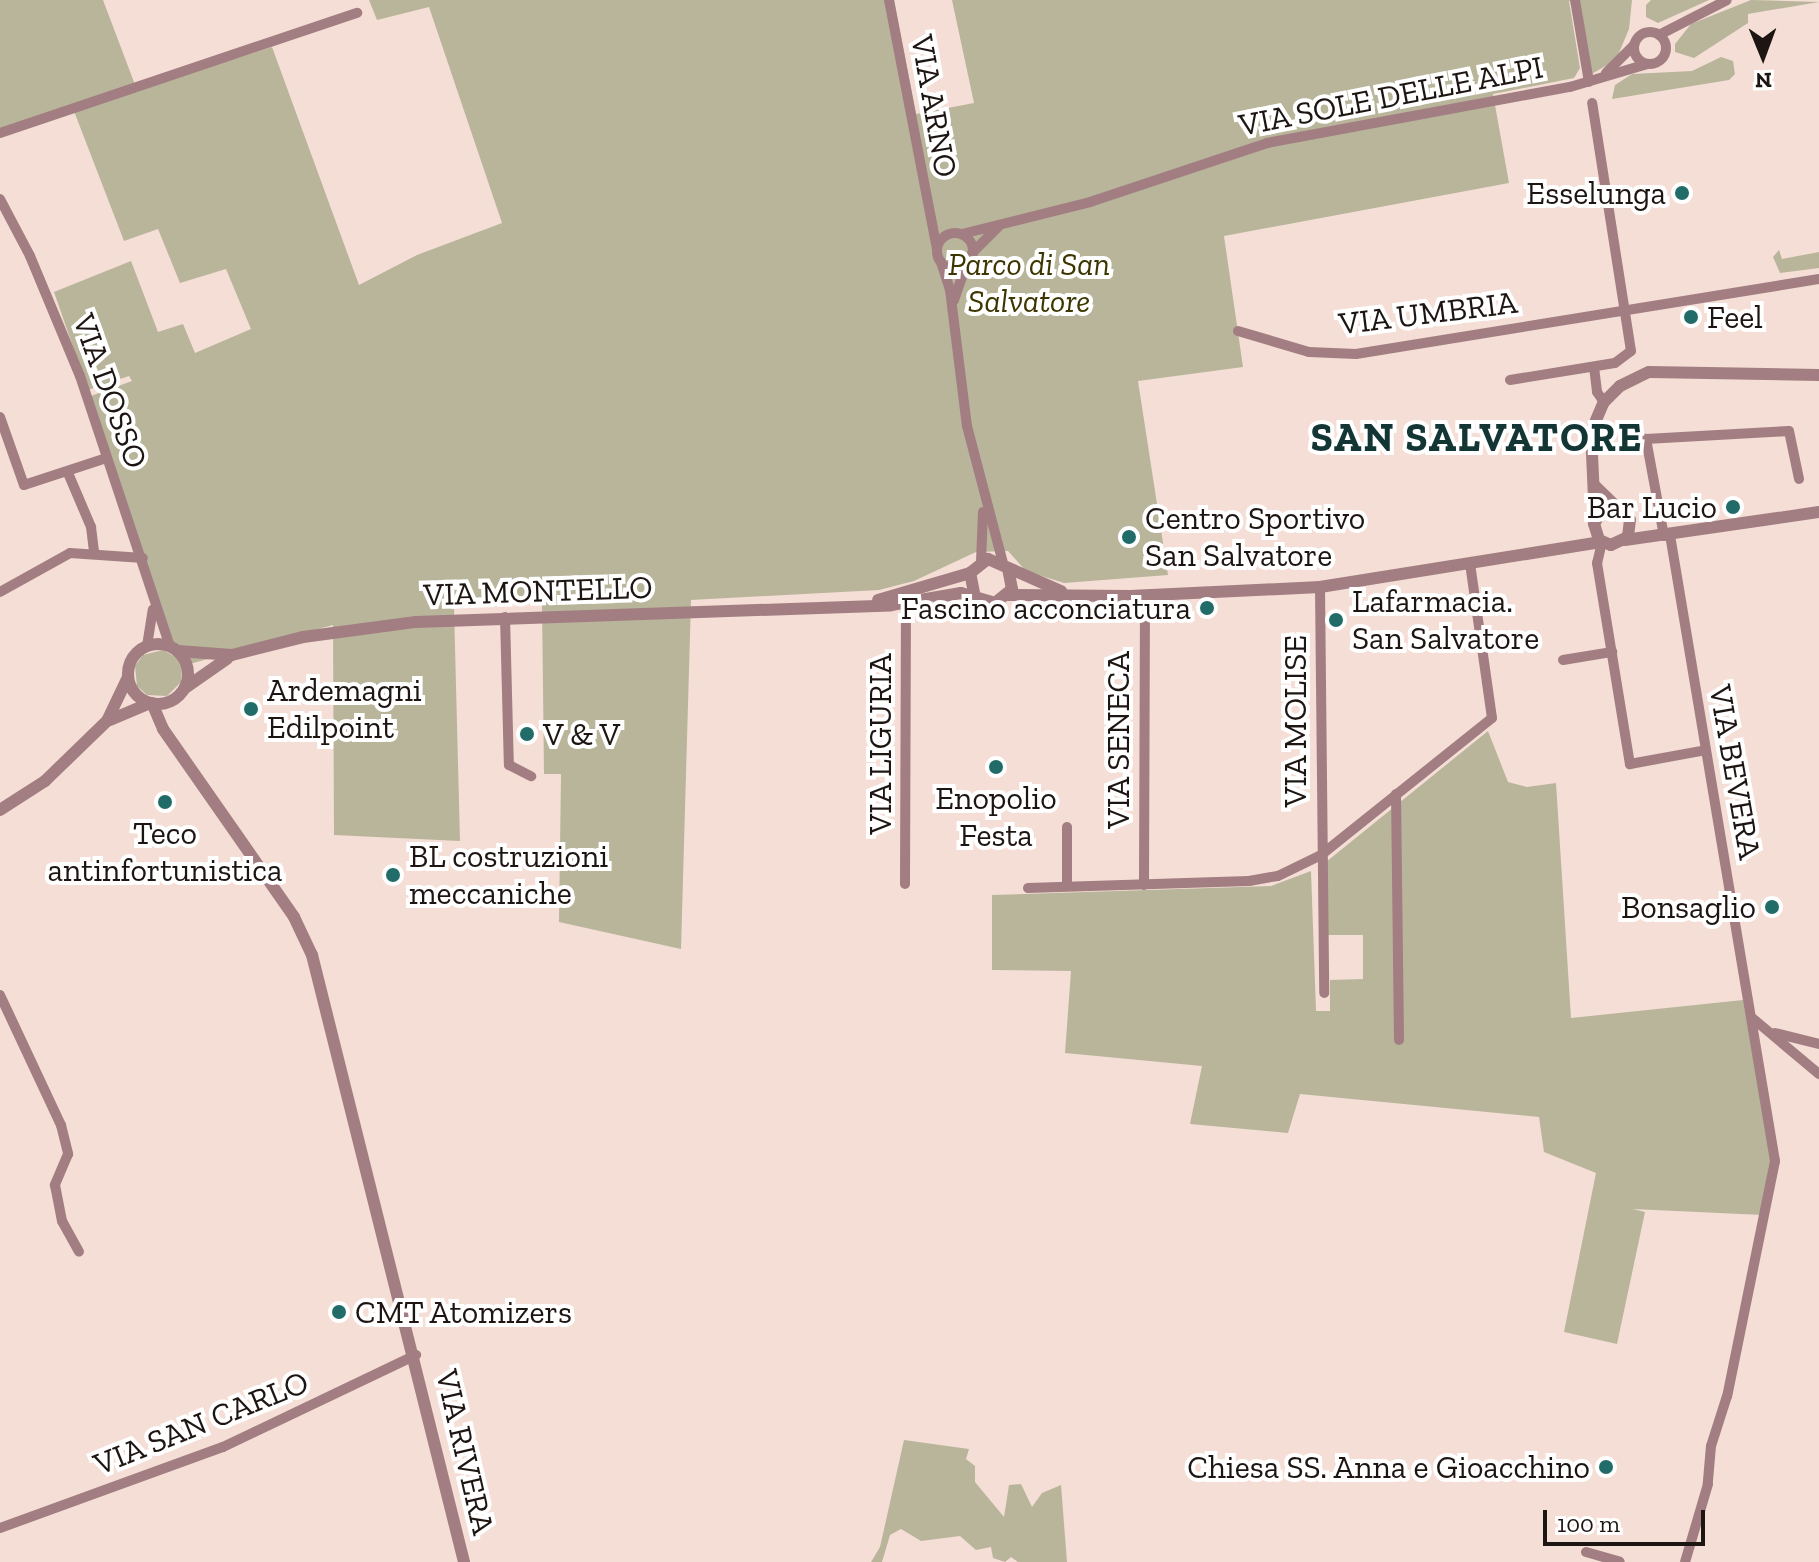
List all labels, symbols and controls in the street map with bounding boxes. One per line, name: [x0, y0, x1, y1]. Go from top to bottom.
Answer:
north arrow: [1723, 16, 1803, 96]
street label: VIA ARNO: [902, 31, 966, 181]
street label: VIA SOLE DELLE ALPI: [1235, 47, 1547, 145]
text: N: [1755, 67, 1772, 94]
place label: Esselunga: [1526, 174, 1666, 212]
marker: Esselunga: [1673, 184, 1691, 202]
park label: Parco di San Salvatore: [948, 246, 1110, 321]
street label: VIA UMBRIA: [1336, 283, 1520, 343]
place label: Feel: [1707, 298, 1763, 336]
street label: VIA DOSSO: [64, 308, 156, 474]
marker: Feel: [1682, 308, 1700, 326]
district label: SAN SALVATORE: [1311, 413, 1643, 461]
place label: Bar Lucio: [1586, 488, 1717, 526]
marker: Bar Lucio: [1724, 498, 1742, 516]
place label: Centro Sportivo San Salvatore: [1145, 500, 1365, 575]
marker: Centro Sportivo San Salvatore: [1120, 528, 1138, 546]
street label: VIA MONTELLO: [422, 568, 654, 614]
place label: Lafarmacia. San Salvatore: [1352, 583, 1539, 658]
place label: Fascino acconciatura: [901, 589, 1191, 627]
marker: Fascino acconciatura: [1198, 599, 1216, 617]
marker: Lafarmacia. San Salvatore: [1327, 611, 1345, 629]
street label: VIA MOLISE: [1276, 634, 1314, 808]
street label: VIA SENECA: [1099, 651, 1137, 829]
street label: VIA LIGURIA: [861, 653, 899, 835]
place label: Ardemagni Edilpoint: [267, 672, 422, 747]
street label: VIA BEVERA: [1701, 681, 1769, 863]
marker: Ardemagni Edilpoint: [242, 700, 260, 718]
place label: V & V: [543, 715, 622, 753]
marker: V & V: [518, 725, 536, 743]
marker: Enopolio Festa: [987, 758, 1005, 776]
place label: Enopolio Festa: [935, 780, 1057, 855]
marker: Teco antinfortunistica: [156, 793, 174, 811]
place label: Teco antinfortunistica: [47, 815, 283, 890]
place label: BL costruzioni meccaniche: [409, 838, 609, 913]
marker: BL costruzioni meccaniche: [384, 866, 402, 884]
place label: Bonsaglio: [1621, 888, 1756, 926]
marker: Bonsaglio: [1763, 898, 1781, 916]
place label: CMT Atomizers: [355, 1293, 574, 1331]
marker: CMT Atomizers: [330, 1303, 348, 1321]
street label: VIA SAN CARLO: [88, 1362, 314, 1484]
street label: VIA RIVERA: [427, 1365, 503, 1539]
place label: Chiesa SS. Anna e Gioacchino: [1186, 1448, 1590, 1486]
marker: Chiesa SS. Anna e Gioacchino: [1597, 1458, 1615, 1476]
scale bar: [1547, 1494, 1709, 1544]
text: 100 m: [1557, 1509, 1620, 1538]

